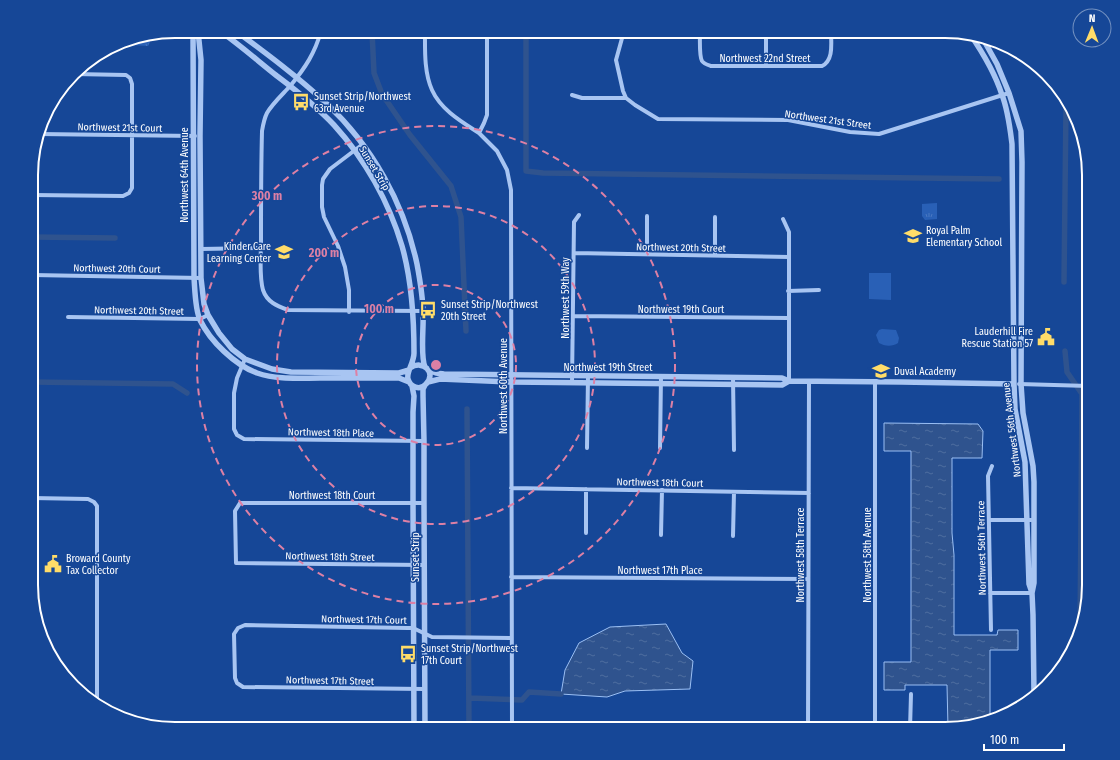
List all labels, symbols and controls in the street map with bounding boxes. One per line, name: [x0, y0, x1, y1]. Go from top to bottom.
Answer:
north arrow: [1072, 8, 1112, 48]
text: N: [1089, 12, 1096, 25]
street label: Northwest 22nd Street: [719, 53, 811, 65]
place label: Sunset Strip/Northwest 63rd Avenue: [314, 91, 412, 115]
bus stop icon: Sunset Strip/Northwest 63rd Avenue: [291, 92, 311, 112]
street label: Northwest 21st Street: [784, 108, 873, 132]
street label: Northwest 21st Court: [77, 121, 163, 135]
street label: Northwest 64th Avenue: [179, 127, 191, 223]
street label: Sunset Strip: [356, 144, 392, 193]
text: 300 m: [251, 189, 282, 203]
place label: Royal Palm Elementary School: [926, 225, 1002, 249]
school or university icon: Royal Palm Elementary School: [903, 226, 923, 246]
place label: Kinder Care Learning Center: [207, 241, 272, 265]
street label: Northwest 20th Street: [636, 241, 727, 255]
school or university icon: Kinder Care Learning Center: [274, 242, 294, 262]
text: 200 m: [308, 246, 339, 260]
street label: Northwest 59th Way: [560, 257, 572, 339]
street label: Northwest 20th Court: [73, 262, 161, 276]
place label: Sunset Strip/Northwest 20th Street: [441, 299, 539, 323]
bus stop icon: Sunset Strip/Northwest 20th Street: [418, 300, 438, 320]
text: 100 m: [364, 302, 394, 316]
street label: Northwest 20th Street: [94, 304, 185, 318]
street label: Northwest 19th Court: [638, 304, 725, 316]
place label: Lauderhill Fire Rescue Station 57: [962, 326, 1033, 350]
public building icon: Lauderhill Fire Rescue Station 57: [1036, 327, 1056, 347]
street label: Northwest 60th Avenue: [498, 338, 510, 434]
centre of rings: [429, 358, 443, 372]
school or university icon: Duval Academy: [871, 361, 891, 381]
street label: Northwest 19th Street: [564, 362, 653, 374]
place label: Duval Academy: [894, 366, 956, 378]
street label: Northwest 56th Avenue: [1000, 382, 1024, 478]
street label: Northwest 18th Place: [288, 426, 374, 440]
street label: Northwest 18th Court: [617, 476, 704, 490]
street label: Northwest 18th Court: [289, 490, 376, 502]
street label: Northwest 56th Terrace: [975, 500, 989, 595]
street label: Northwest 58th Avenue: [862, 507, 874, 603]
street label: Northwest 58th Terrace: [795, 508, 807, 602]
street label: Sunset Strip: [410, 532, 422, 582]
street label: Northwest 18th Street: [285, 550, 375, 564]
place label: Broward County Tax Collector: [66, 553, 131, 577]
public building icon: Broward County Tax Collector: [43, 554, 63, 574]
street label: Northwest 17th Place: [617, 565, 703, 577]
street label: Northwest 17th Court: [321, 613, 408, 627]
place label: Sunset Strip/Northwest 17th Court: [421, 643, 519, 667]
bus stop icon: Sunset Strip/Northwest 17th Court: [398, 644, 418, 664]
street label: Northwest 17th Street: [286, 674, 375, 688]
scale bar: [984, 726, 1064, 752]
text: 100 m: [990, 733, 1019, 747]

